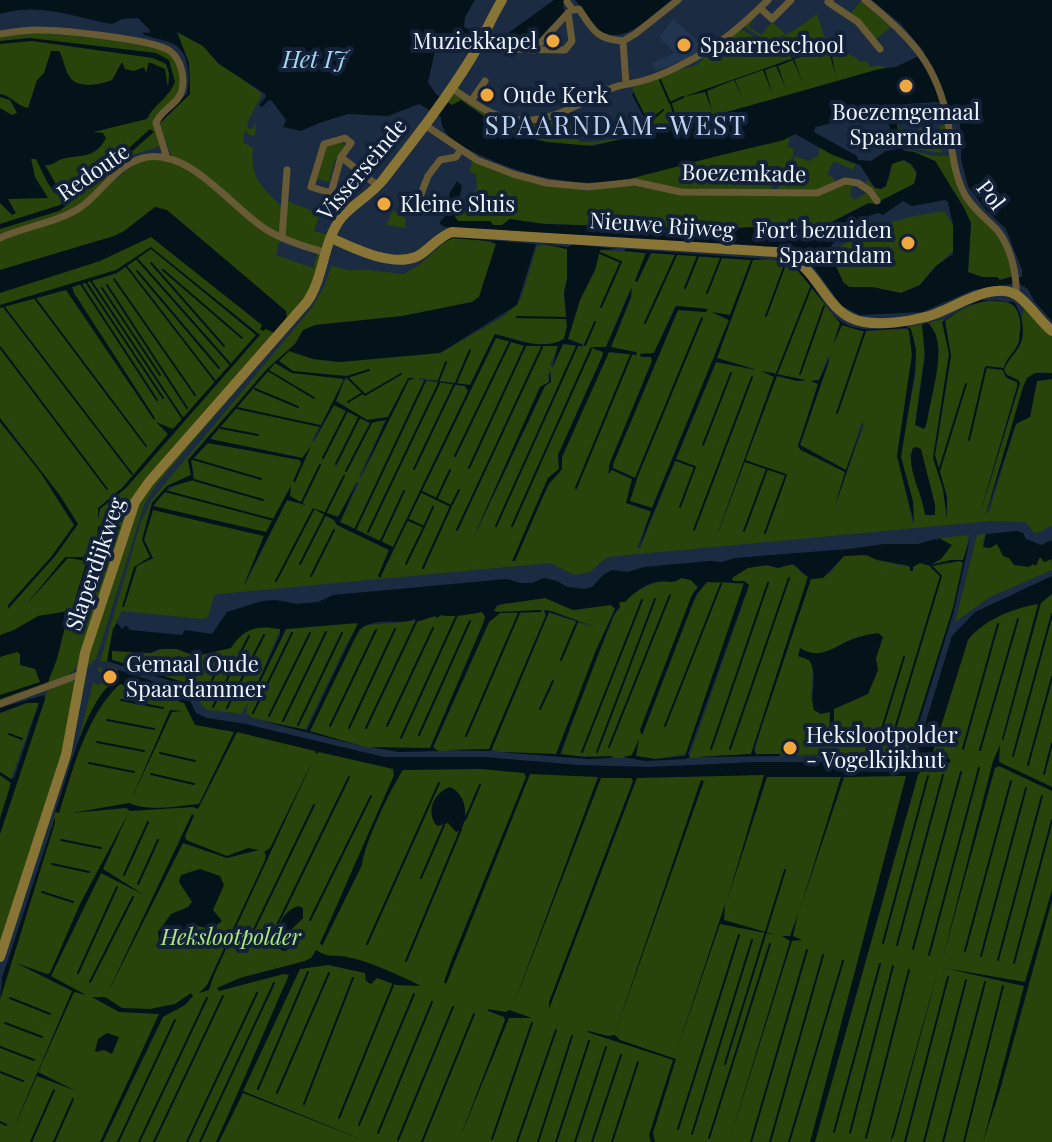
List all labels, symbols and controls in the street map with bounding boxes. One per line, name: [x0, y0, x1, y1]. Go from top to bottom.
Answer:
place label: Muziekkapel: [413, 25, 537, 55]
place label: Spaarneschool: [700, 29, 844, 59]
marker: Muziekkapel: [544, 32, 562, 50]
marker: Spaarneschool: [675, 36, 693, 54]
water label: Het IJ: [281, 42, 350, 74]
marker: Boezemgemaal Spaarndam: [897, 77, 915, 95]
place label: Oude Kerk: [503, 79, 608, 109]
marker: Oude Kerk: [478, 86, 496, 104]
place label: Boezemgemaal Spaarndam: [832, 96, 980, 151]
district label: SPAARNDAM-WEST: [485, 107, 747, 142]
street label: Visserseinde: [309, 111, 413, 227]
street label: Redoute: [50, 135, 135, 207]
street label: Boezemkade: [681, 156, 807, 188]
street label: Pol: [970, 173, 1013, 216]
place label: Kleine Sluis: [400, 188, 515, 218]
marker: Kleine Sluis: [375, 195, 393, 213]
street label: Nieuwe Rijweg: [589, 204, 736, 244]
place label: Fort bezuiden Spaarndam: [755, 214, 892, 269]
marker: Fort bezuiden Spaarndam: [899, 234, 917, 252]
street label: Slaperdijkweg: [57, 493, 131, 634]
place label: Gemaal Oude Spaardammer: [126, 648, 266, 703]
marker: Gemaal Oude Spaardammer: [101, 668, 119, 686]
place label: Hekslootpolder - Vogelkijkhut: [806, 719, 958, 774]
marker: Hekslootpolder - Vogelkijkhut: [781, 739, 799, 757]
park label: Hekslootpolder: [160, 921, 302, 951]

